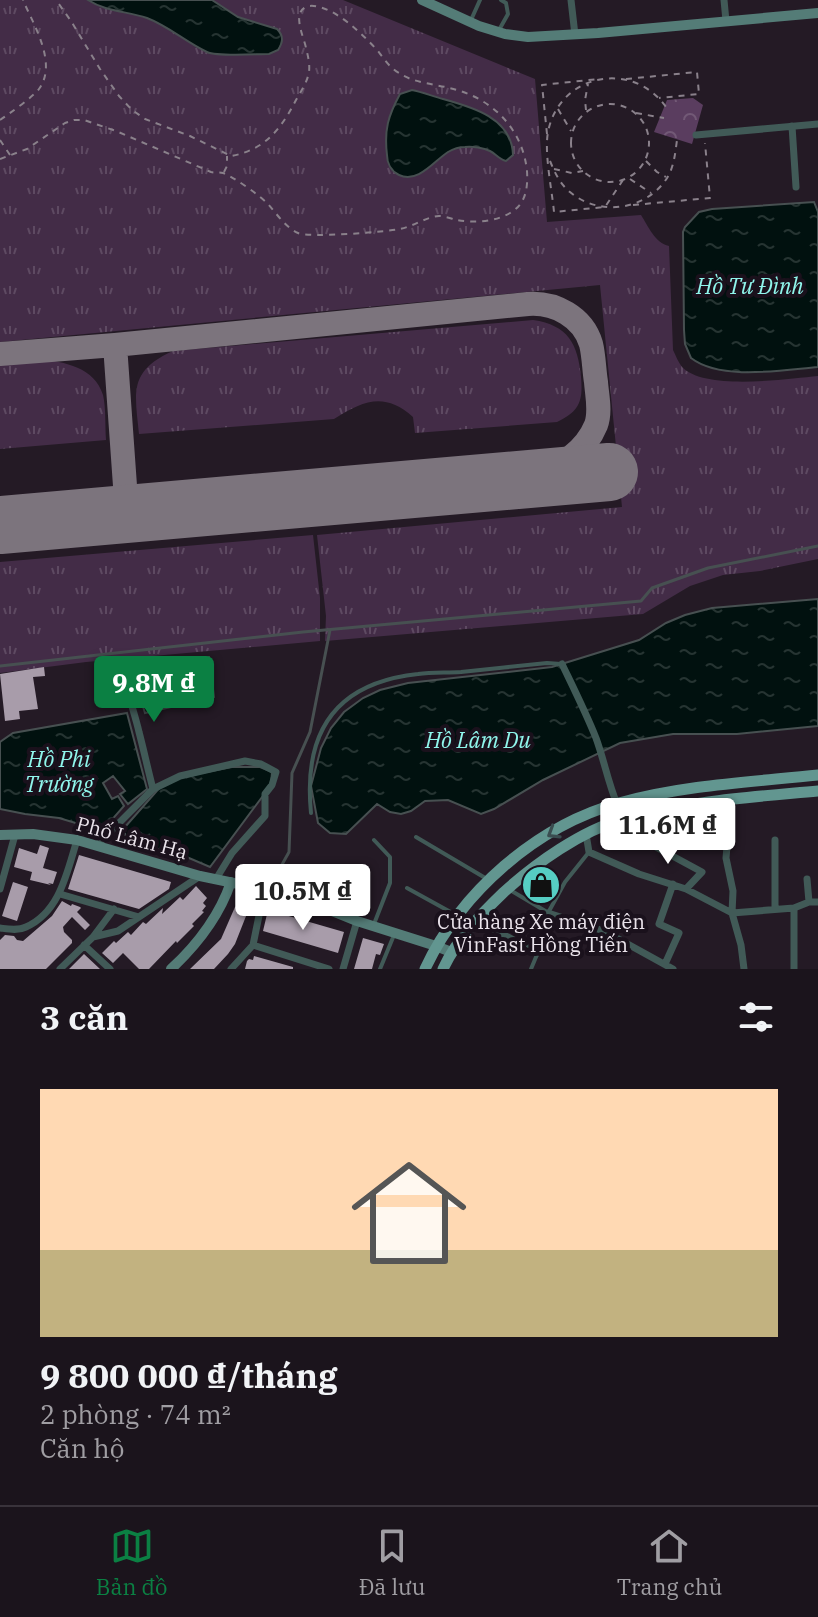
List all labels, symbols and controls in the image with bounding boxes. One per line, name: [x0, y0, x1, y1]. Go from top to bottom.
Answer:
water label: Hồ Tư Đình: [695, 271, 804, 300]
pin: 9.8M ₫: [89, 656, 219, 724]
text: 9.8M ₫: [112, 665, 196, 699]
water label: Hồ Lâm Du: [424, 725, 531, 754]
water label: Hồ Phi Trường: [24, 744, 94, 798]
pin: 11.6M ₫: [594, 798, 742, 866]
text: 11.6M ₫: [618, 807, 718, 841]
street label: Phố Lâm Hạ: [74, 810, 191, 865]
one-way arrow: [547, 823, 562, 838]
pin: 10.5M ₫: [229, 864, 377, 932]
shop icon: Cửa hàng Xe máy điện VinFast Hồng Tiến: [520, 864, 562, 906]
text: 10.5M ₫: [253, 873, 353, 907]
place label: Cửa hàng Xe máy điện VinFast Hồng Tiến: [437, 908, 645, 958]
text: 3 căn: [40, 995, 128, 1039]
icon: filters: [734, 995, 778, 1039]
icon: home: [337, 1141, 481, 1285]
text: 9 800 000 ₫/tháng: [40, 1353, 338, 1397]
text: 2 phòng · 74 m²: [40, 1397, 231, 1431]
text: Căn hộ: [40, 1431, 124, 1465]
tab: Bản đồ: [96, 1524, 167, 1601]
tab: Đã lưu: [359, 1524, 425, 1601]
tab: Trang chủ: [617, 1524, 722, 1601]

